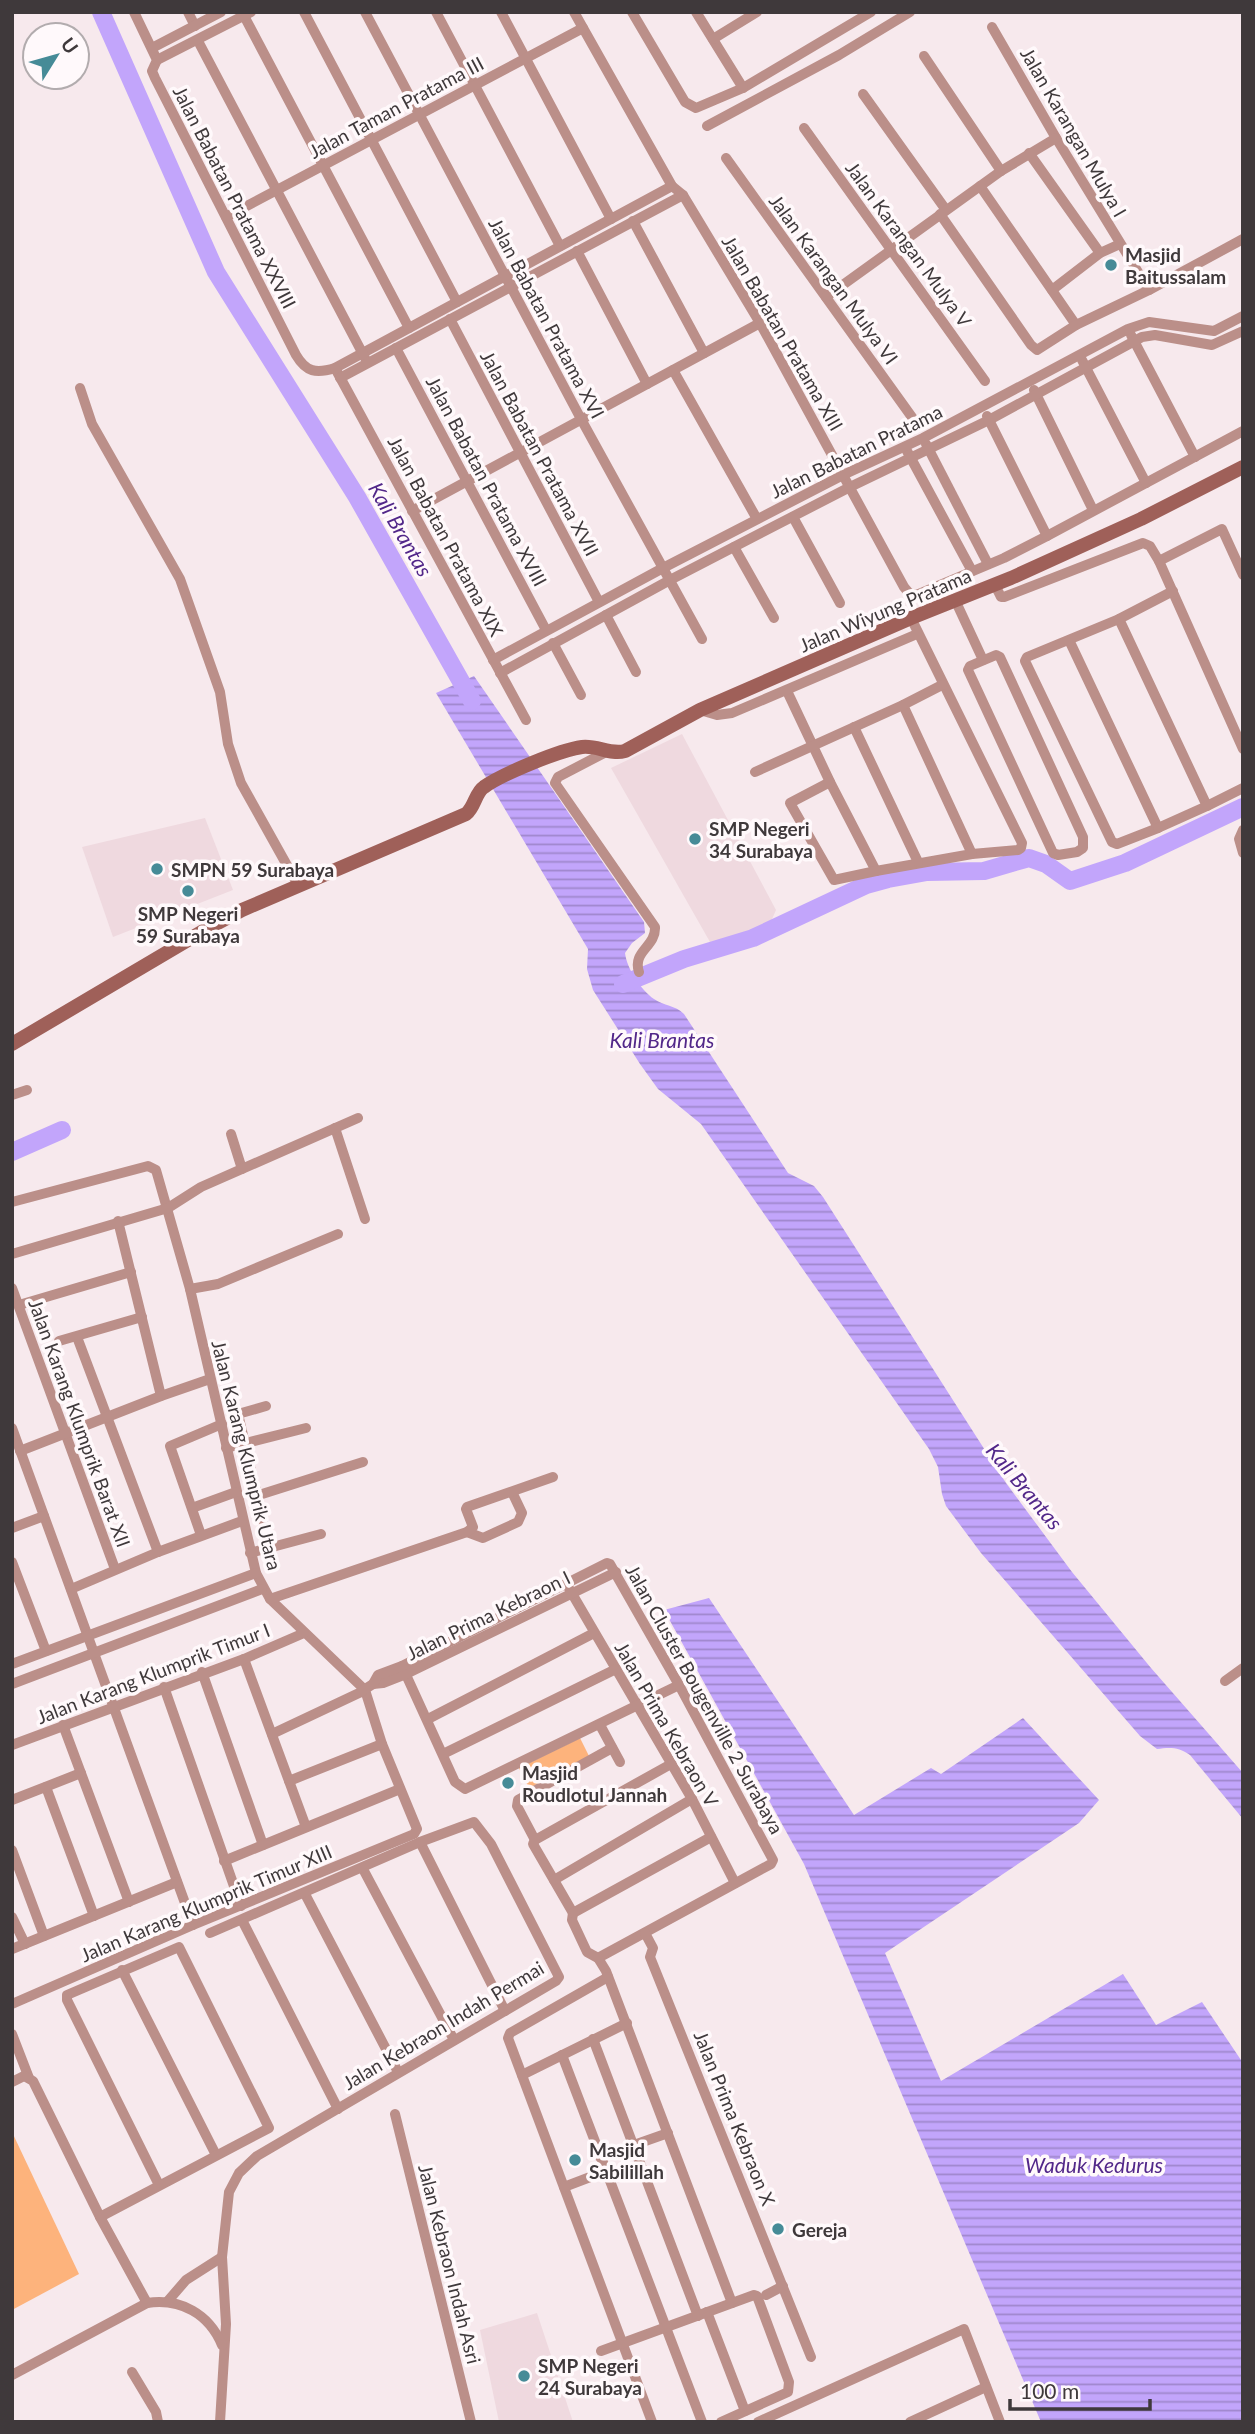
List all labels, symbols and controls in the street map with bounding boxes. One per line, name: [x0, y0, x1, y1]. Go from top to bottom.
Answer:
north arrow: [21, 21, 91, 91]
text: U: [57, 33, 83, 58]
street label: Jalan Karangan Mulya I: [1016, 43, 1132, 221]
street label: Jalan Taman Pratama III: [305, 51, 487, 163]
street label: Jalan Babatan Pratama XXVIII: [169, 82, 301, 312]
street label: Jalan Karangan Mulya V: [841, 157, 977, 331]
street label: Jalan Karangan Mulya VI: [765, 190, 903, 368]
street label: Jalan Babatan Pratama XVI: [484, 214, 610, 422]
street label: Jalan Babatan Pratama XIII: [718, 231, 848, 435]
place label: Masjid Baitussalam: [1125, 243, 1226, 288]
marker: Masjid Baitussalam: [1103, 257, 1119, 273]
street label: Jalan Babatan Pratama XVII: [476, 346, 604, 560]
street label: Jalan Babatan Pratama XVIII: [422, 372, 552, 590]
street label: Jalan Babatan Pratama: [766, 399, 946, 503]
street label: Jalan Babatan Pratama XIX: [383, 432, 509, 641]
water label: Kali Brantas: [364, 477, 438, 581]
street label: Jalan Wiyung Pratama: [795, 563, 975, 657]
place label: SMP Negeri 34 Surabaya: [709, 817, 813, 862]
marker: SMP Negeri 34 Surabaya: [687, 831, 703, 847]
place label: SMPN 59 Surabaya: [171, 858, 334, 881]
marker: SMPN 59 Surabaya: [149, 861, 165, 877]
marker: SMP Negeri 59 Surabaya: [180, 883, 196, 899]
place label: SMP Negeri 59 Surabaya: [136, 902, 240, 947]
water label: Kali Brantas: [610, 1027, 714, 1052]
street label: Jalan Karang Klumprik Barat XII: [24, 1296, 136, 1550]
street label: Jalan Karang Klumprik Utara: [207, 1338, 287, 1572]
water label: Kali Brantas: [982, 1438, 1068, 1534]
street label: Jalan Cluster Bougenville 2 Surabaya: [621, 1560, 789, 1838]
street label: Jalan Prima Kebraon I: [402, 1565, 574, 1665]
street label: Jalan Karang Klumprik Timur I: [33, 1618, 273, 1728]
street label: Jalan Prima Kebraon V: [610, 1638, 724, 1811]
place label: Masjid Roudlotul Jannah: [522, 1761, 667, 1806]
marker: Masjid Roudlotul Jannah: [500, 1775, 516, 1791]
street label: Jalan Karang Klumprik Timur XIII: [77, 1839, 335, 1967]
street label: Jalan Kebraon Indah Permai: [338, 1956, 548, 2094]
street label: Jalan Prima Kebraon X: [689, 2027, 781, 2209]
place label: Masjid Sabilillah: [589, 2138, 664, 2183]
marker: Masjid Sabilillah: [567, 2152, 583, 2168]
water label: Waduk Kedurus: [1025, 2152, 1163, 2177]
street label: Jalan Kebraon Indah Asri: [414, 2162, 486, 2366]
place label: Gereja: [792, 2218, 847, 2241]
marker: Gereja: [770, 2221, 786, 2237]
place label: SMP Negeri 24 Surabaya: [538, 2354, 642, 2399]
marker: SMP Negeri 24 Surabaya: [516, 2368, 532, 2384]
scale bar: [1010, 2368, 1150, 2412]
text: 100 m: [1020, 2378, 1079, 2403]

